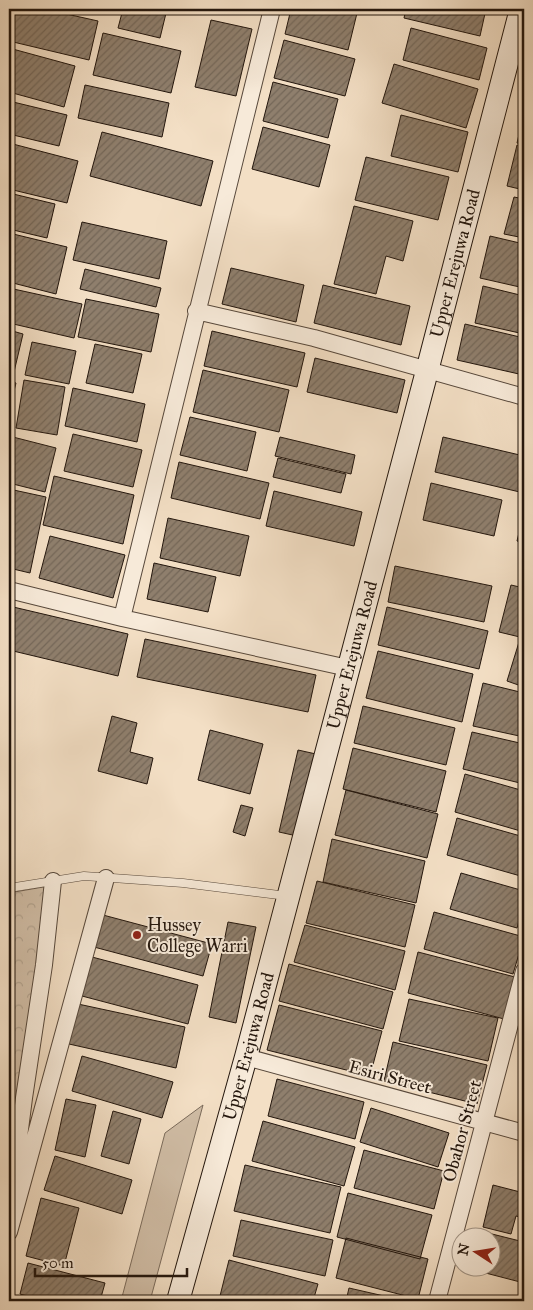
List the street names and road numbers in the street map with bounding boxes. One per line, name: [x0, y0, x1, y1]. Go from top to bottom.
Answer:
street label: Upper Erejuwa Road: [425, 187, 485, 340]
street label: Upper Erejuwa Road: [322, 578, 382, 732]
street label: Upper Erejuwa Road: [218, 970, 279, 1123]
street label: Esiri Street: [346, 1055, 434, 1099]
street label: Obahor Street: [438, 1077, 486, 1184]

